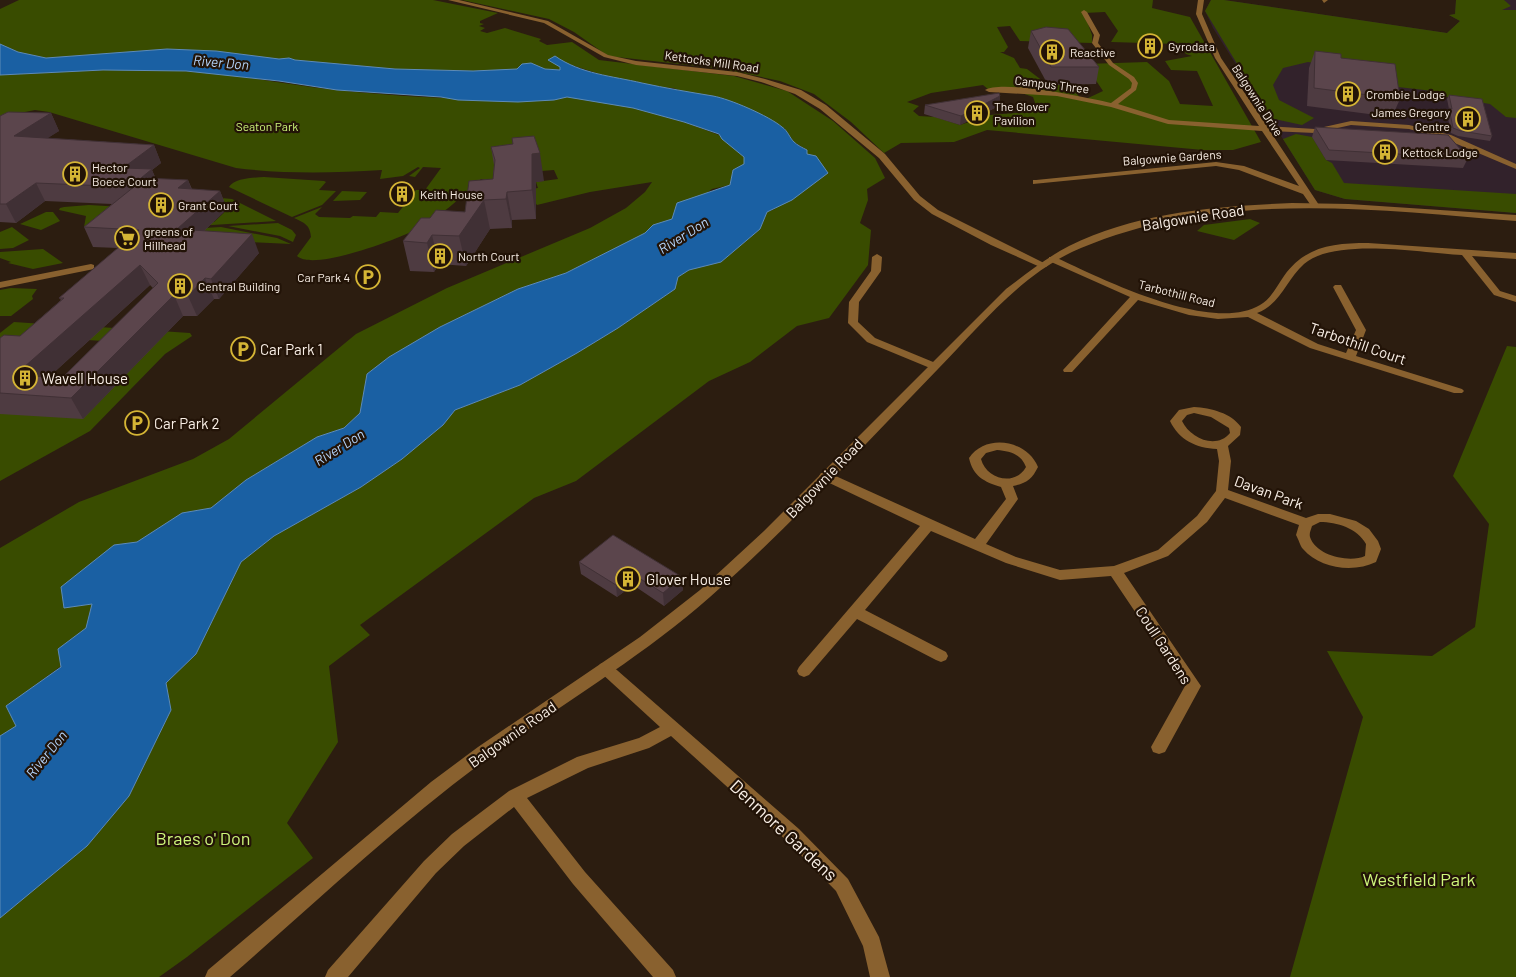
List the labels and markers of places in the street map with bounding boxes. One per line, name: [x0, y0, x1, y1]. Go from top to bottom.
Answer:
building icon: Gyrodata: [1137, 33, 1163, 59]
building icon: Reactive: [1039, 39, 1065, 65]
place label: Gyrodata: [1168, 39, 1215, 53]
place label: Reactive: [1070, 45, 1115, 59]
building icon: Crombie Lodge: [1335, 81, 1361, 107]
place label: Crombie Lodge: [1366, 87, 1445, 101]
place label: The Glover Pavilion: [994, 99, 1049, 127]
building icon: The Glover Pavilion: [964, 100, 990, 126]
place label: James Gregory Centre: [1371, 105, 1450, 133]
building icon: James Gregory Centre: [1455, 106, 1481, 132]
building icon: Kettock Lodge: [1372, 139, 1398, 165]
place label: Kettock Lodge: [1402, 145, 1478, 159]
place label: Hector Boece Court: [92, 160, 157, 188]
building icon: Hector Boece Court: [62, 161, 88, 187]
building icon: Keith House: [389, 181, 415, 207]
place label: Keith House: [420, 187, 483, 201]
building icon: Grant Court: [148, 192, 174, 218]
place label: Grant Court: [178, 198, 238, 212]
place label: greens of Hillhead: [144, 224, 193, 252]
supermarket icon: greens of Hillhead: [114, 225, 140, 251]
building icon: North Court: [427, 243, 453, 269]
place label: North Court: [458, 249, 520, 263]
parking icon: Car Park 4: [355, 264, 381, 290]
place label: Car Park 4: [297, 270, 350, 284]
building icon: Central Building: [167, 273, 193, 299]
place label: Central Building: [198, 279, 280, 293]
parking icon: Car Park 1: [230, 336, 256, 362]
place label: Car Park 1: [260, 340, 323, 358]
building icon: Wavell House: [12, 365, 38, 391]
place label: Wavell House: [42, 369, 128, 387]
parking icon: Car Park 2: [124, 410, 150, 436]
place label: Car Park 2: [154, 414, 220, 432]
building icon: Glover House: [615, 566, 641, 592]
place label: Glover House: [646, 570, 731, 588]

